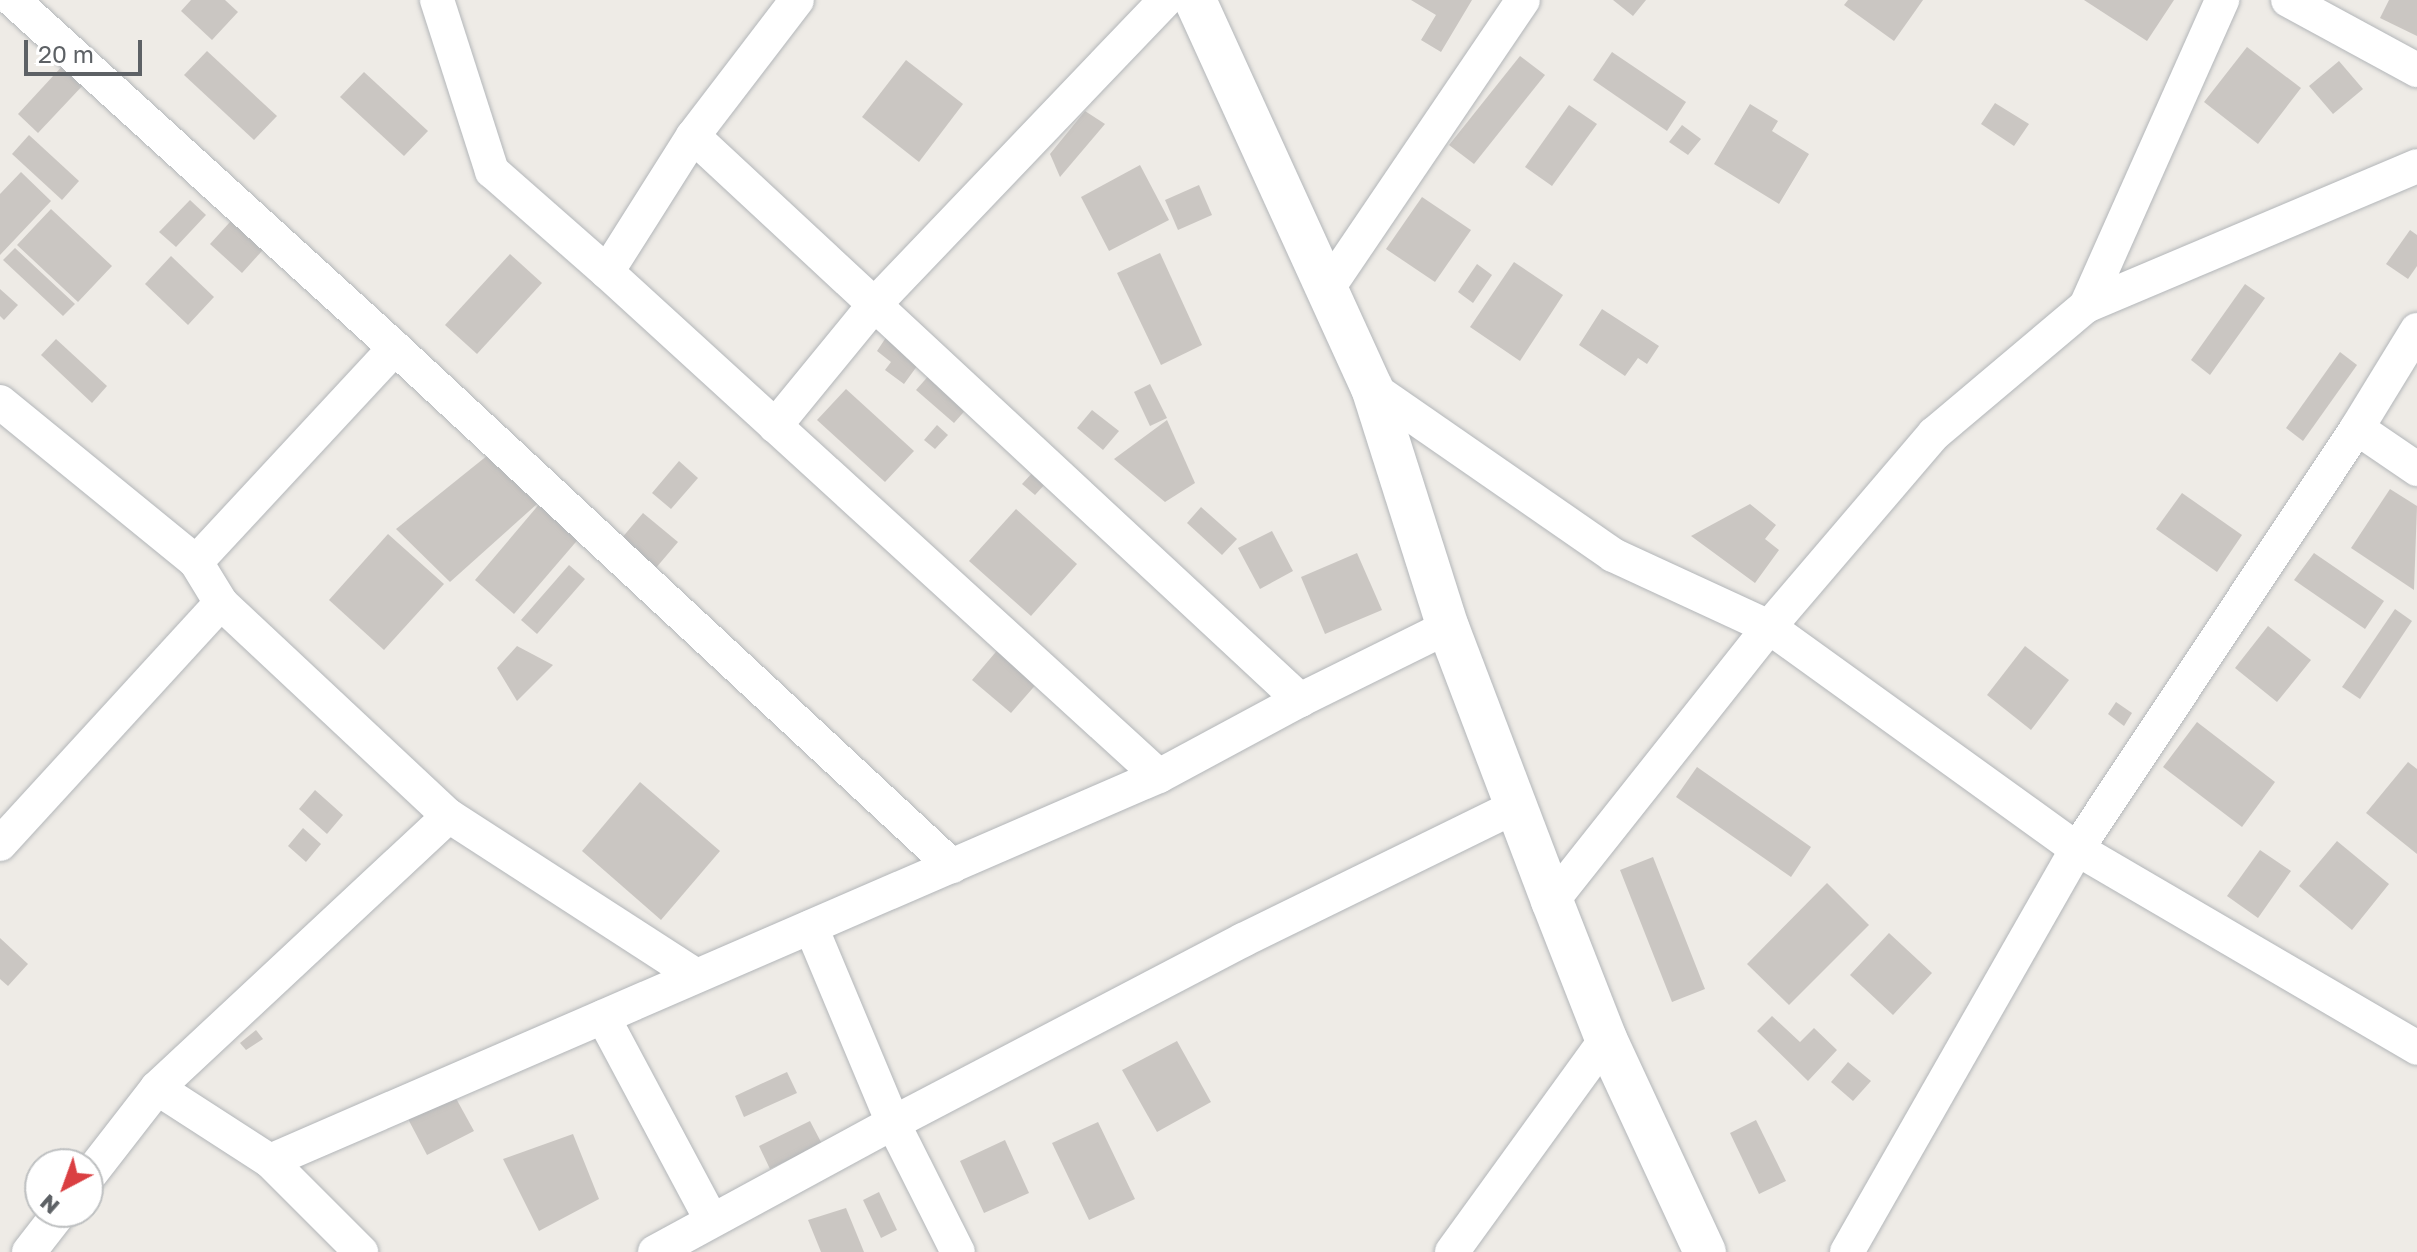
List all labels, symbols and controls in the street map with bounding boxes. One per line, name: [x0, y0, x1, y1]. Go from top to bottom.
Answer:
scale bar: [28, 24, 146, 74]
text: 20 m: [38, 39, 94, 68]
north arrow: [24, 1148, 104, 1228]
text: N: [34, 1189, 64, 1221]

